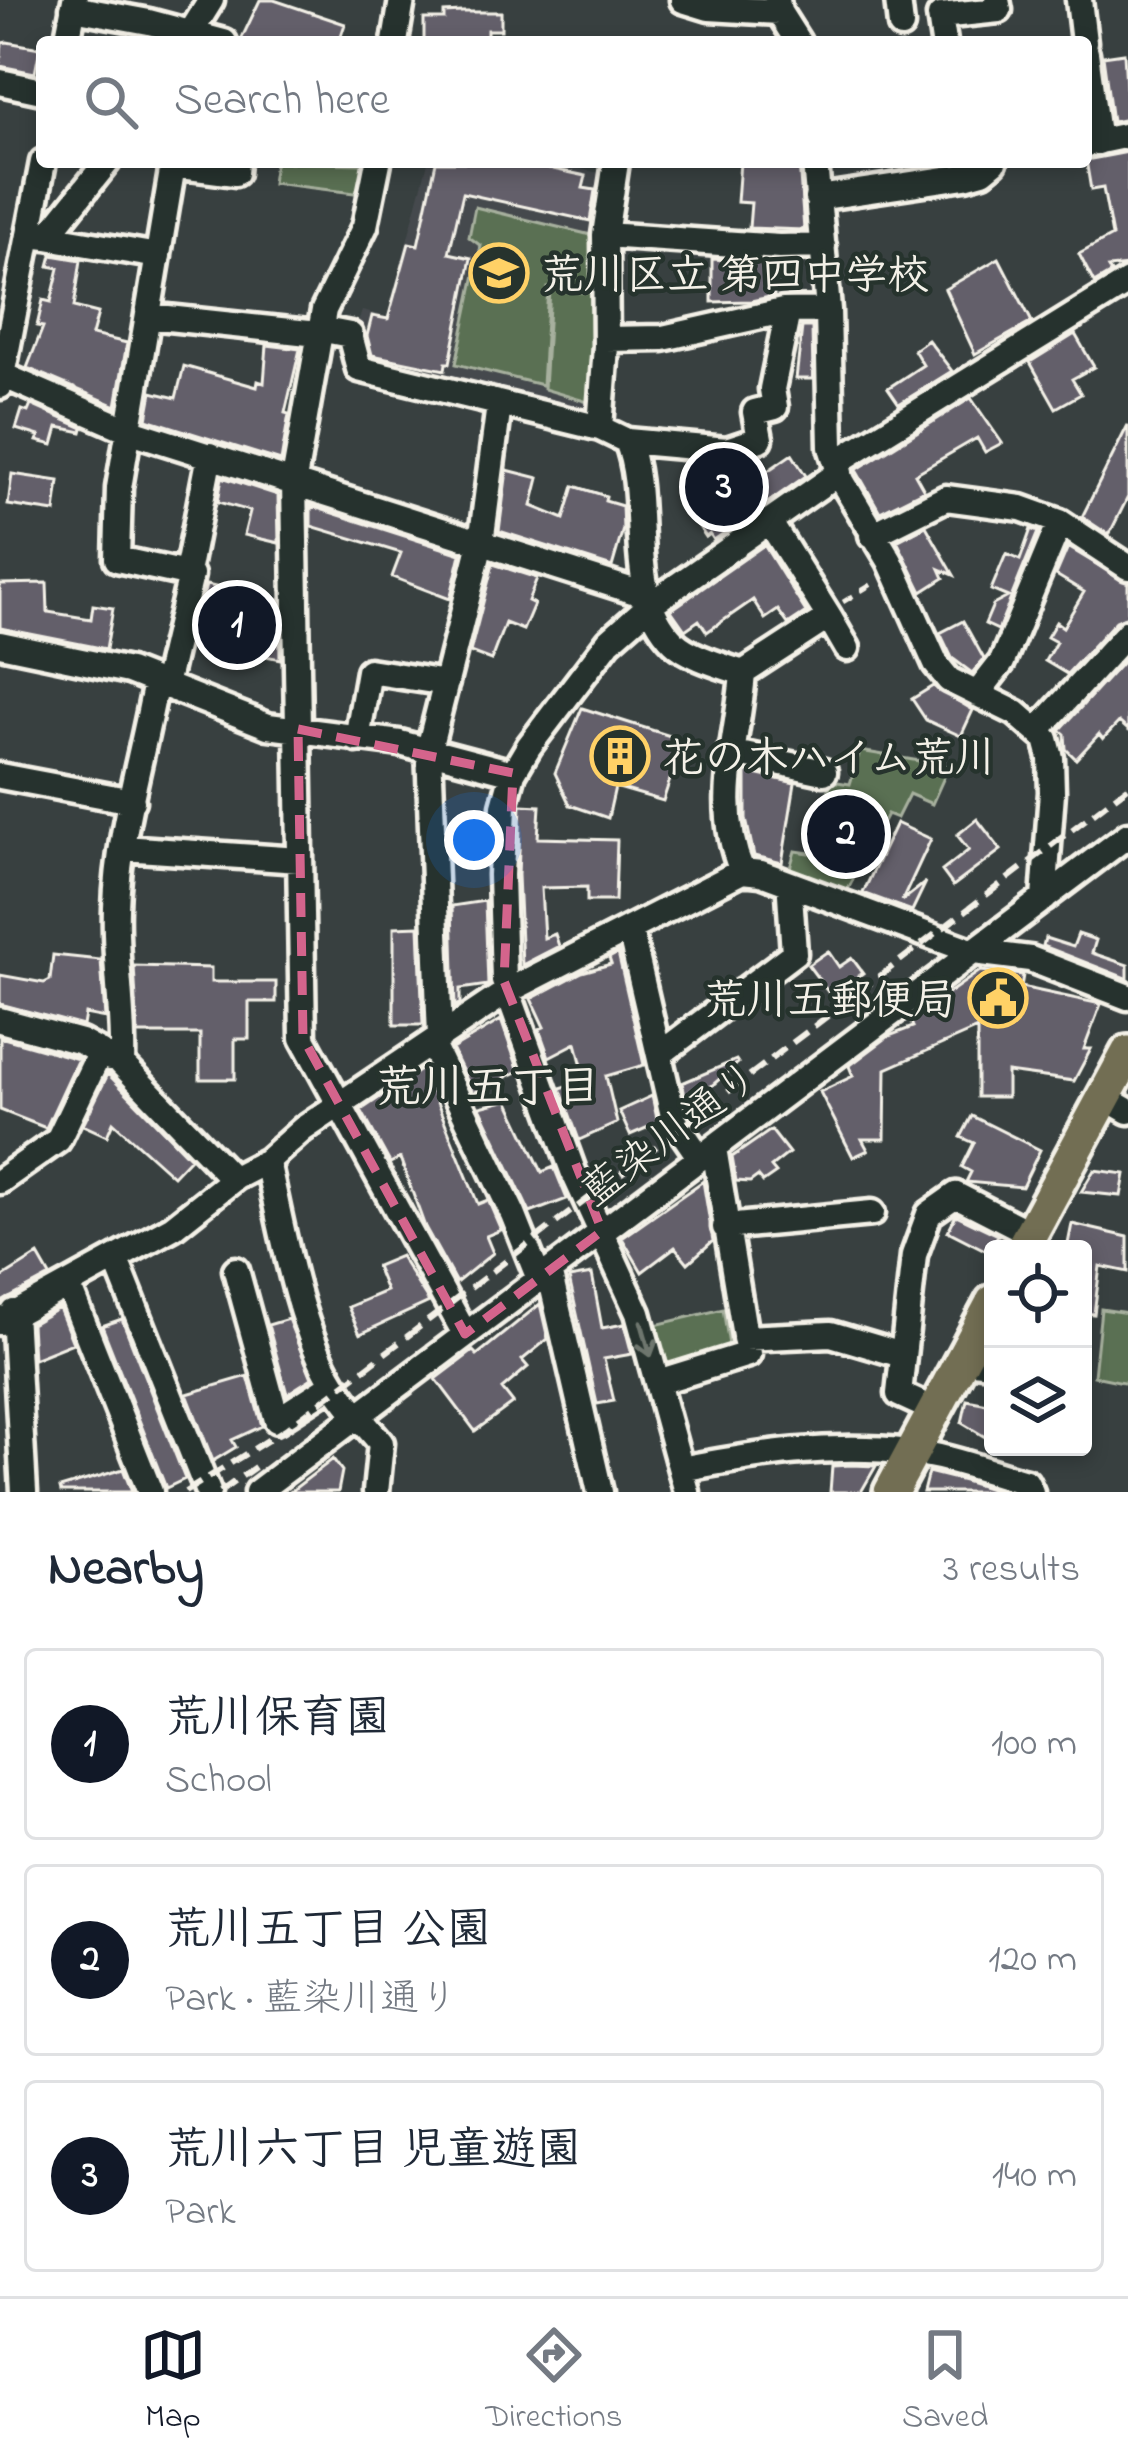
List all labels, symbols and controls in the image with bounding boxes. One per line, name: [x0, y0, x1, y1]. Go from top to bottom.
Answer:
search box: [36, 36, 1092, 168]
icon: search: [78, 69, 144, 135]
text: Search here: [174, 69, 390, 135]
school or university icon: 荒川区立 第四中学校: [468, 242, 530, 304]
place label: 荒川区立 第四中学校: [541, 247, 930, 308]
pin: 3: [685, 442, 763, 532]
pin: 1: [198, 580, 276, 670]
building icon: 花の木ハイム荒川: [589, 725, 651, 787]
place label: 花の木ハイム荒川: [662, 730, 996, 791]
pin: 2: [807, 789, 885, 879]
your location: [444, 810, 504, 870]
public building icon: 荒川五郵便局: [967, 967, 1029, 1029]
place label: 荒川五郵便局: [704, 972, 956, 1033]
street label: 藍染川通り: [569, 1048, 774, 1223]
district label: 荒川五丁目: [375, 1057, 601, 1123]
map controls: [984, 1240, 1092, 1456]
button: locate: [984, 1240, 1092, 1348]
one-way arrow: [636, 1319, 658, 1357]
button: layers: [984, 1348, 1092, 1456]
text: Nearby: [48, 1533, 204, 1608]
text: 3 results: [943, 1542, 1080, 1599]
text: 荒川保育園: [165, 1687, 390, 1753]
text: 1: [84, 1716, 96, 1773]
text: 100 m: [991, 1716, 1077, 1773]
text: School: [165, 1753, 272, 1810]
text: 荒川五丁目 公園: [165, 1899, 491, 1965]
text: 2: [80, 1932, 100, 1989]
text: 120 m: [988, 1932, 1077, 1989]
text: Park · 藍染川通り: [165, 1972, 458, 2029]
text: 荒川六丁目 児童遊園: [165, 2119, 581, 2185]
text: 3: [82, 2148, 98, 2205]
text: 140 m: [992, 2148, 1077, 2205]
text: Park: [165, 2185, 235, 2242]
tab: Map: [140, 2322, 206, 2442]
tab: Directions: [485, 2322, 623, 2442]
tab: Saved: [902, 2322, 988, 2442]

